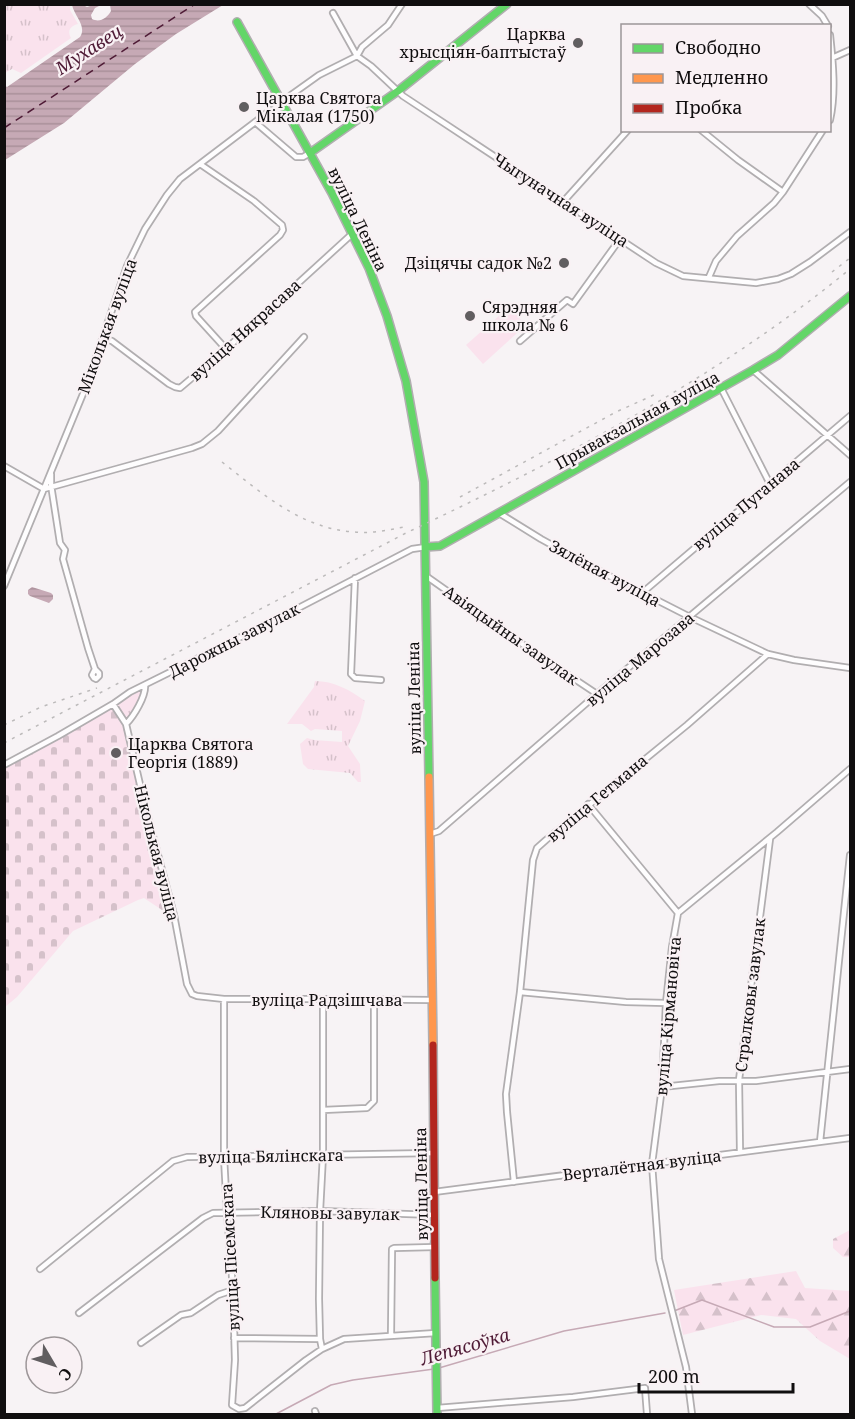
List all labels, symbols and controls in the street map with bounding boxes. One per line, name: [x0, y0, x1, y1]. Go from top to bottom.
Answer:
water label: Мухавец: [50, 19, 127, 80]
place label: Царква хрысціян-баптыстаў: [400, 23, 567, 63]
legend: [621, 24, 831, 132]
text: Свободно: [675, 35, 761, 59]
marker: Царква хрысціян-баптыстаў: [571, 36, 585, 50]
text: Медленно: [675, 65, 768, 89]
place label: Царква Святога Мікалая (1750): [256, 87, 382, 127]
text: Пробка: [675, 95, 742, 119]
marker: Царква Святога Мікалая (1750): [237, 100, 251, 114]
street label: Чыгуначная вуліца: [489, 148, 633, 252]
street label: вуліца Леніна: [323, 163, 393, 275]
place label: Дзіцячы садок №2: [405, 252, 552, 274]
street label: Міколькая вуліца: [72, 255, 142, 397]
marker: Дзіцячы садок №2: [557, 256, 571, 270]
street label: вуліца Някрасава: [185, 274, 305, 386]
place label: Сярэдняя школа № 6: [482, 296, 568, 336]
marker: Сярэдняя школа № 6: [463, 309, 477, 323]
street label: Прывакзальная вуліца: [551, 366, 723, 474]
street label: вуліца Пуганава: [688, 453, 804, 555]
street label: Зялёная вуліца: [545, 534, 665, 612]
street label: Авіяцыйны завулак: [439, 580, 583, 690]
street label: Дарожны завулак: [165, 597, 304, 683]
street label: вуліца Марозава: [581, 607, 699, 711]
street label: вуліца Леніна: [402, 641, 426, 755]
place label: Царква Святога Георгія (1889): [128, 733, 254, 773]
marker: Царква Святога Георгія (1889): [109, 746, 123, 760]
street label: вуліца Гетмана: [542, 749, 652, 847]
street label: Ніколькая вуліца: [129, 782, 185, 924]
street label: Стралковы завулак: [730, 916, 770, 1073]
street label: вуліца Кірмановіча: [650, 935, 686, 1097]
street label: вуліца Радзішчава: [251, 989, 403, 1011]
street label: вуліца Леніна: [409, 1127, 433, 1241]
street label: вуліца Бялінскага: [198, 1144, 344, 1168]
street label: Верталётная вуліца: [561, 1144, 723, 1186]
street label: вуліца Пісемскага: [215, 1183, 245, 1331]
street label: Кляновы завулак: [260, 1201, 400, 1225]
water label: Лепясоўка: [416, 1322, 512, 1371]
north arrow: [24, 1335, 84, 1395]
scale bar: [639, 1356, 794, 1394]
text: С: [54, 1363, 78, 1385]
text: 200 m: [648, 1364, 700, 1388]

